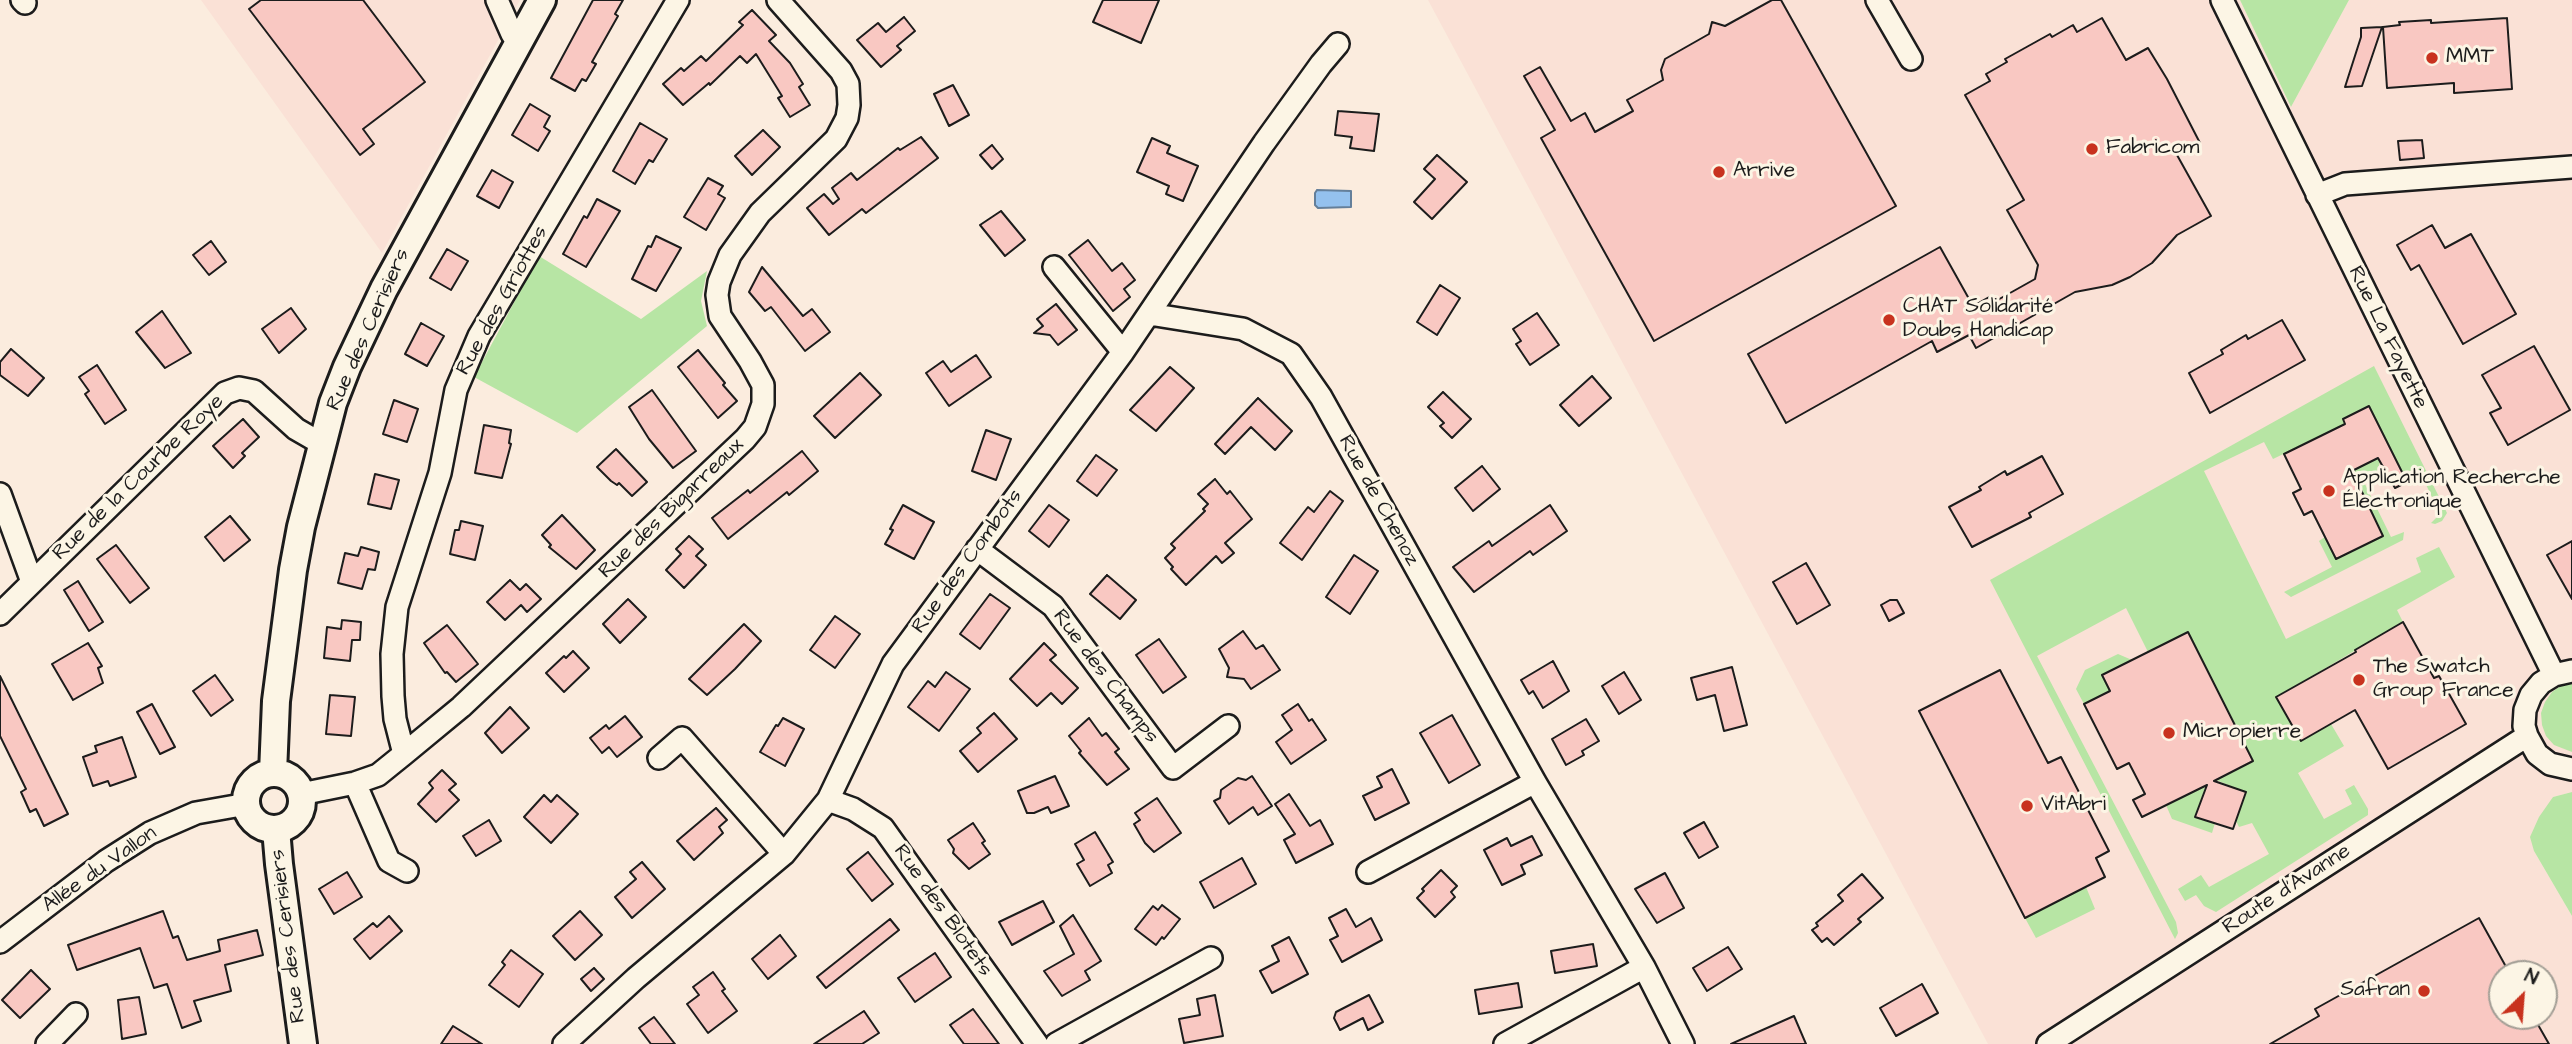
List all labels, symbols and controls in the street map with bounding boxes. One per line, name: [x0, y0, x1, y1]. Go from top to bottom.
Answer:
place label: MMT: [2446, 45, 2494, 71]
marker: MMT: [2424, 50, 2440, 66]
place label: Fabricom: [2106, 136, 2199, 162]
marker: Fabricom: [2084, 141, 2100, 157]
place label: Arrive: [1733, 159, 1795, 185]
marker: Arrive: [1711, 164, 1727, 180]
street label: Rue des Griottes: [452, 222, 554, 380]
street label: Rue des Cerisiers: [322, 245, 416, 415]
street label: Rue La Fayette: [2342, 263, 2432, 413]
place label: CHAT Solidarité Doubs Handicap: [1903, 295, 2053, 345]
marker: CHAT Solidarité Doubs Handicap: [1881, 312, 1897, 328]
street label: Rue de la Courbe Roye: [48, 390, 230, 566]
street label: Rue de Chenoz: [1332, 431, 1424, 571]
street label: Rue des Bigarreaux: [594, 433, 750, 585]
place label: Application Recherche Électronique: [2343, 466, 2561, 516]
marker: Application Recherche Électronique: [2321, 483, 2337, 499]
street label: Rue des Combots: [907, 485, 1029, 639]
street label: Rue des Champs: [1046, 605, 1164, 749]
place label: The Swatch Group France: [2373, 655, 2514, 705]
marker: The Swatch Group France: [2351, 672, 2367, 688]
place label: Micropierre: [2183, 720, 2301, 746]
marker: Micropierre: [2161, 725, 2177, 741]
place label: VitAbri: [2041, 793, 2106, 819]
marker: VitAbri: [2019, 798, 2035, 814]
street label: Allée du Vallon: [38, 821, 162, 919]
street label: Route d'Avanne: [2218, 839, 2356, 941]
street label: Rue des Blotets: [887, 840, 997, 982]
street label: Rue des Cerisiers: [266, 848, 312, 1024]
north arrow: [2488, 960, 2558, 1030]
text: N: [2520, 963, 2542, 992]
place label: Safran: [2341, 978, 2410, 1004]
marker: Safran: [2416, 983, 2432, 999]

